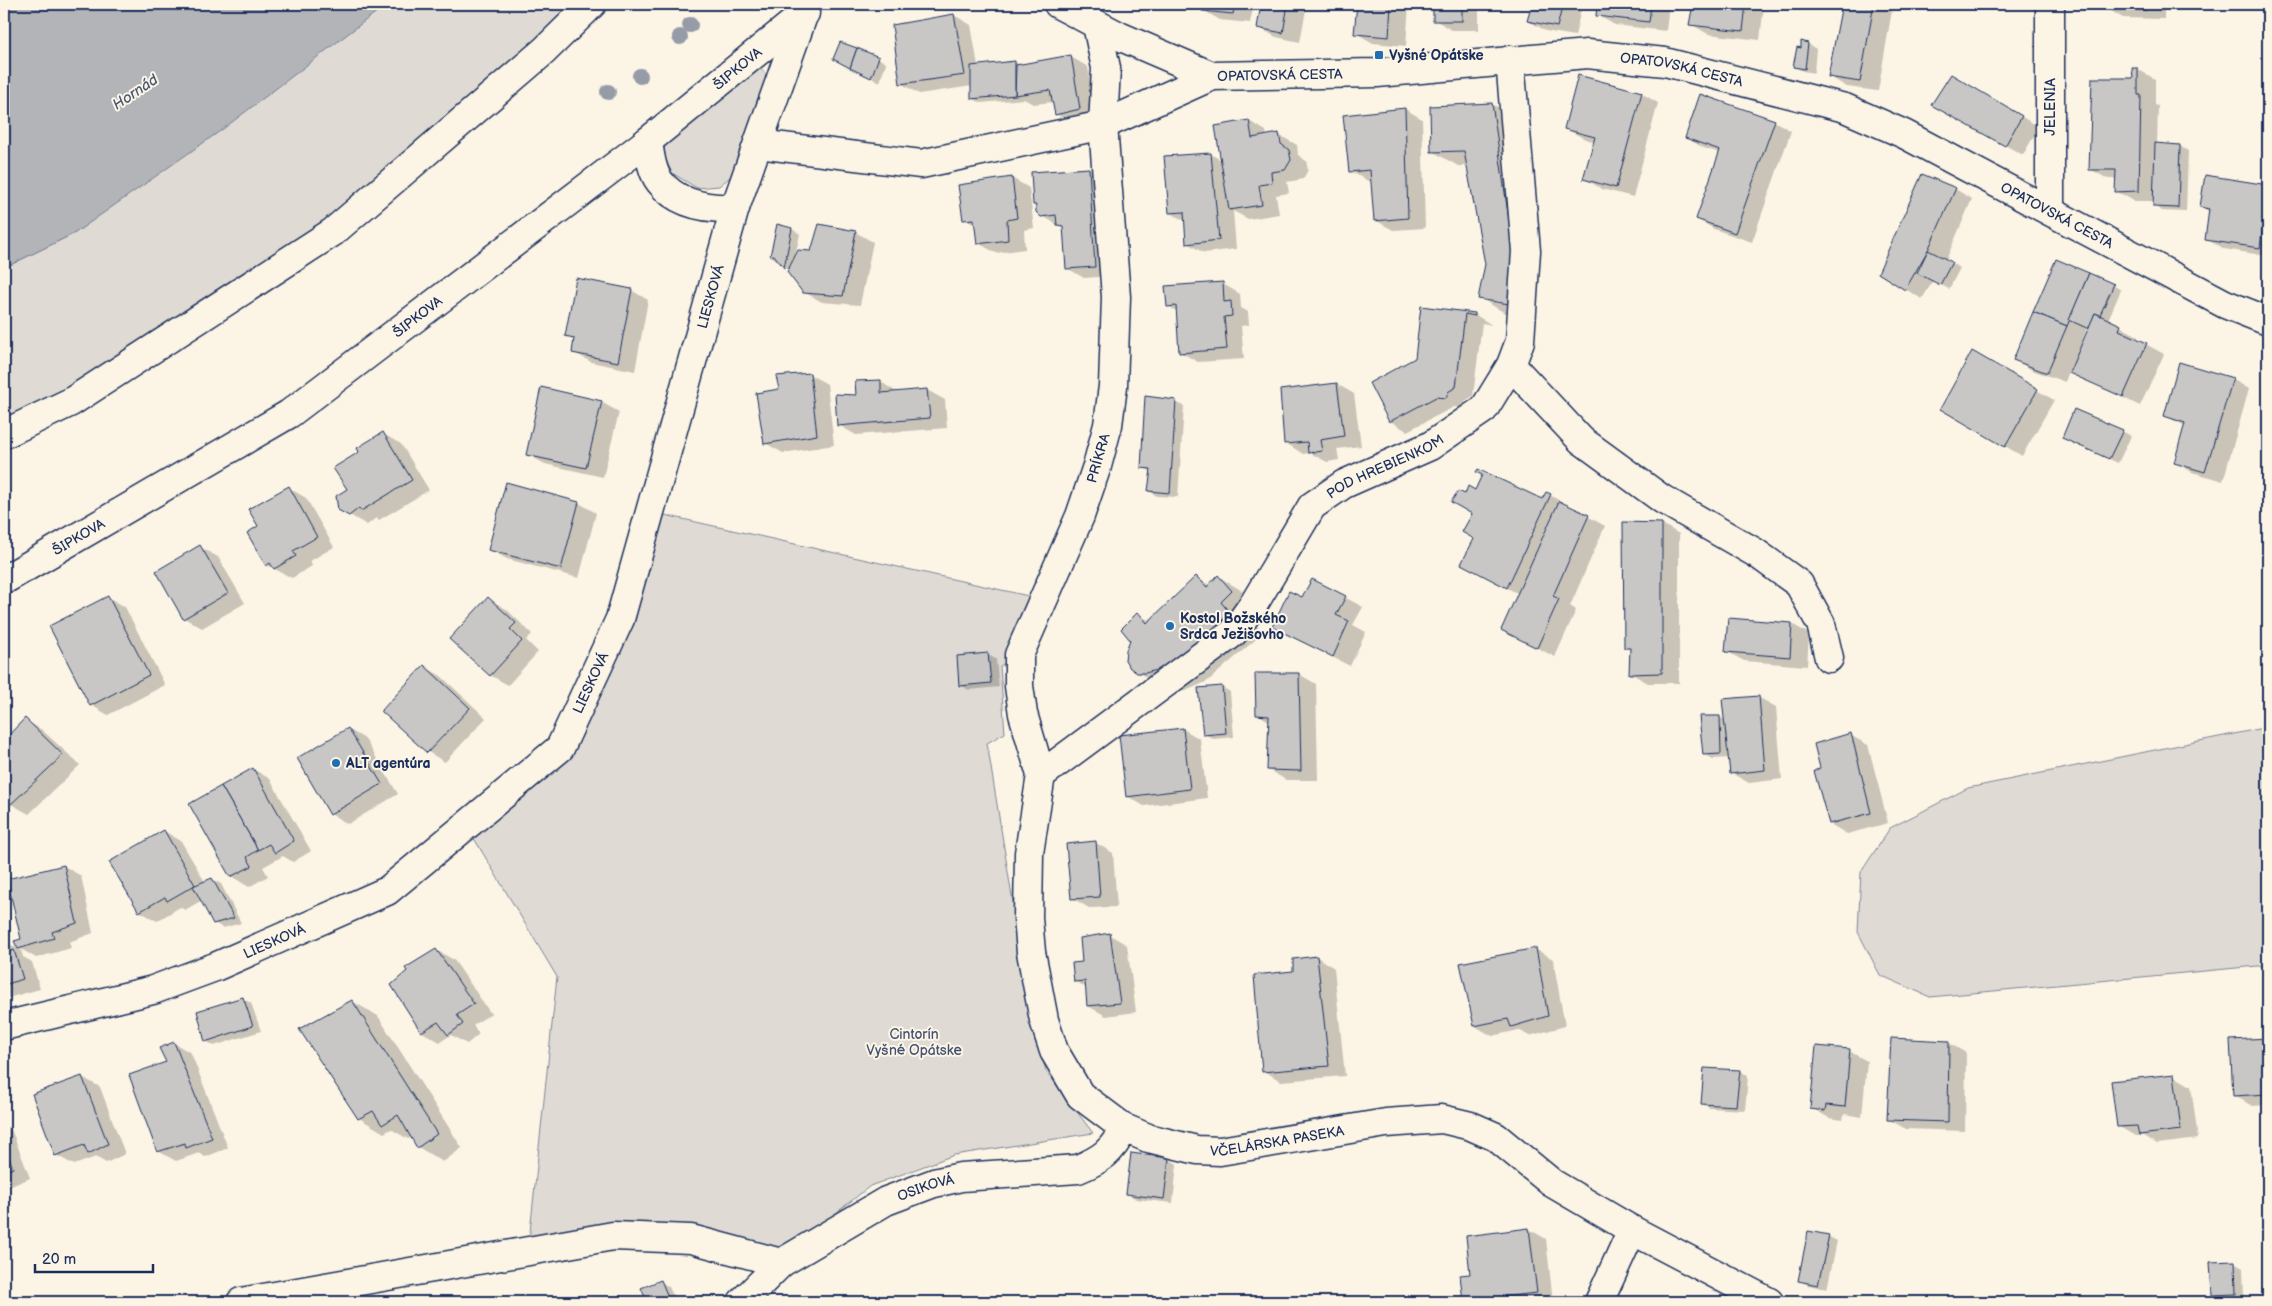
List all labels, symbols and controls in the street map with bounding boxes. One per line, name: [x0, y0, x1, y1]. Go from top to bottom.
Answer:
street label: ŠIPKOVA: [709, 43, 766, 93]
place label: Vyšné Opátske: [1389, 47, 1484, 64]
marker: Vyšné Opátske: [1373, 49, 1385, 61]
street label: OPATOVSKÁ CESTA: [1619, 49, 1745, 91]
street label: OPATOVSKÁ CESTA: [1217, 65, 1343, 85]
water label: Hornád: [109, 70, 162, 114]
street label: JELENIA: [2042, 78, 2059, 136]
street label: OPATOVSKÁ CESTA: [1998, 179, 2117, 253]
street label: LIESKOVÁ: [694, 262, 728, 331]
street label: ŠIPKOVA: [389, 292, 446, 341]
street label: PRÍKRA: [1082, 431, 1114, 485]
street label: POD HREBIENKOM: [1323, 431, 1447, 502]
street label: ŠIPKOVA: [49, 515, 108, 559]
place label: Kostol Božského Srdca Ježišovho: [1180, 610, 1286, 643]
marker: Kostol Božského Srdca Ježišovho: [1164, 620, 1176, 632]
street label: LIESKOVÁ: [569, 649, 613, 716]
place label: ALT agentúra: [345, 755, 431, 772]
marker: ALT agentúra: [330, 757, 342, 769]
street label: LIESKOVÁ: [241, 919, 308, 962]
park label: Cintorín Vyšné Opátske: [866, 1026, 962, 1059]
street label: VČELÁRSKA PASEKA: [1209, 1122, 1346, 1160]
street label: OSIKOVÁ: [895, 1170, 956, 1205]
scale bar: [35, 1241, 152, 1273]
text: 20 m: [42, 1250, 76, 1269]

